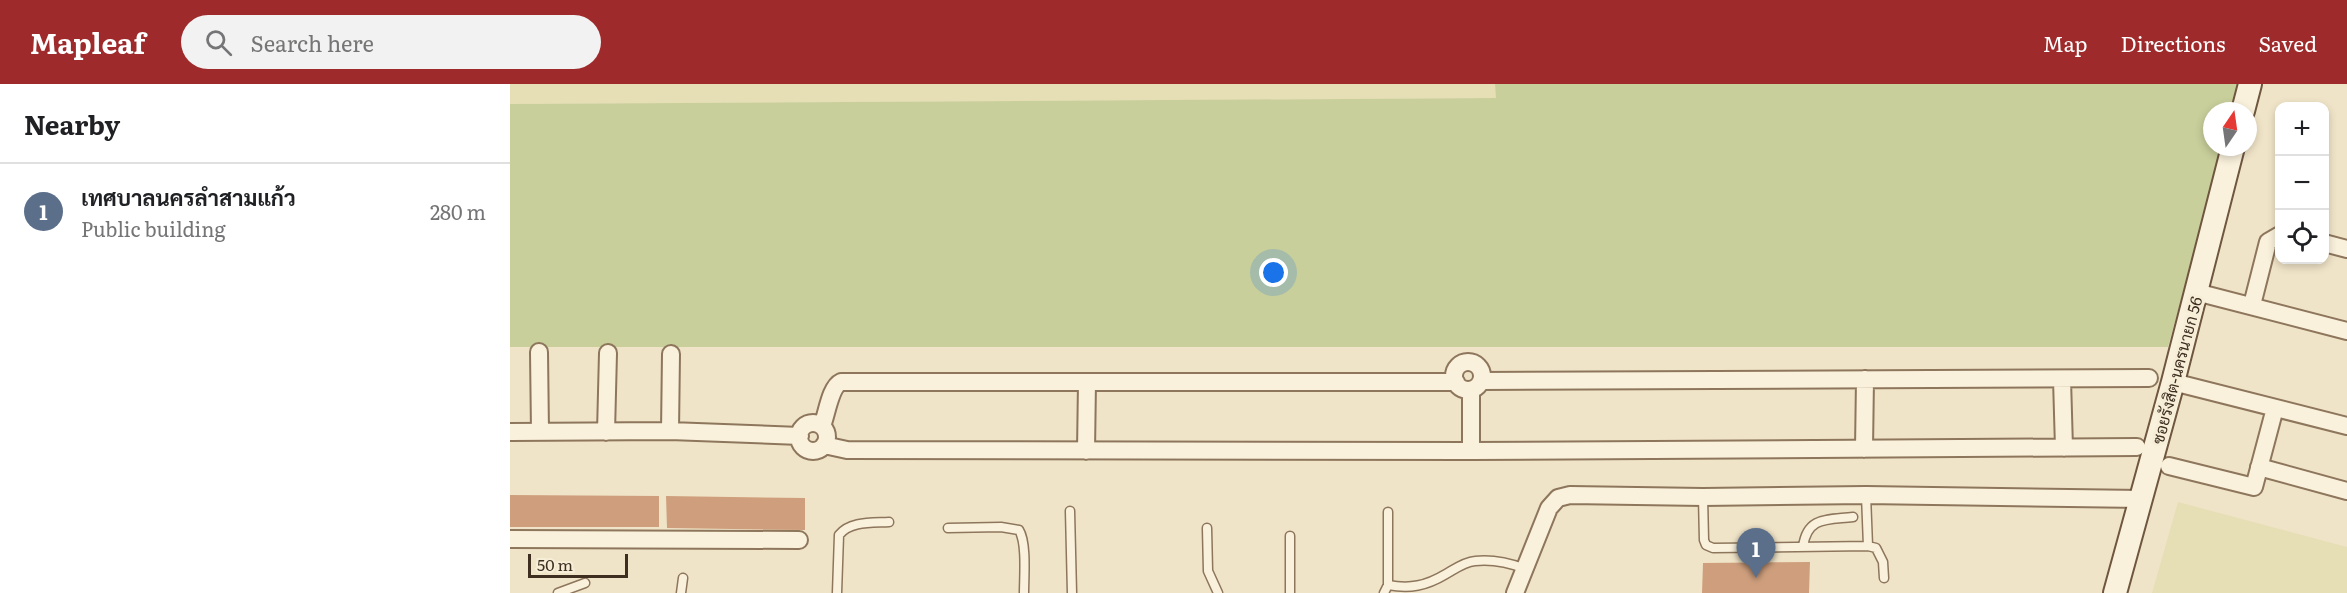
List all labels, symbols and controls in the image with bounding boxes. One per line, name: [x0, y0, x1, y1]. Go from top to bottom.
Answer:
search box: [181, 15, 601, 69]
text: Mapleaf: [30, 21, 145, 63]
icon: search: [202, 26, 235, 59]
text: Search here: [250, 26, 374, 59]
text: Map: [2043, 27, 2088, 58]
text: Directions: [2121, 27, 2226, 58]
text: Saved: [2259, 27, 2317, 58]
north arrow: [2203, 102, 2257, 156]
map controls: [2275, 102, 2329, 264]
button: +: [2275, 102, 2329, 156]
text: Nearby: [24, 104, 120, 143]
button: −: [2275, 156, 2329, 210]
text: เทศบาลนครลำสามแก้ว: [81, 180, 296, 213]
text: 1: [39, 196, 48, 226]
text: 280 m: [430, 196, 486, 226]
button: locate: [2275, 210, 2329, 264]
text: Public building: [81, 213, 226, 243]
your location: [1259, 258, 1288, 287]
street label: ซอยรังสิต-นครนายก 56: [2145, 293, 2207, 446]
pin: 1: [1736, 528, 1776, 578]
scale bar: [528, 551, 628, 578]
text: 50 m: [537, 552, 573, 576]

